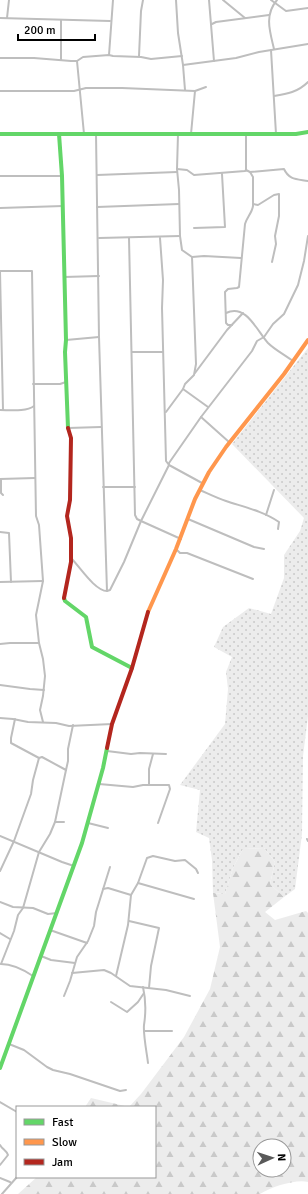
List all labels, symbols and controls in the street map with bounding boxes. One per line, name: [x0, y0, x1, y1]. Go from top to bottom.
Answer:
scale bar: [18, 16, 95, 42]
text: 200 m: [24, 23, 56, 38]
legend: [16, 1106, 156, 1178]
text: Fast: [52, 1115, 73, 1130]
text: Slow: [52, 1135, 77, 1150]
north arrow: [252, 1138, 292, 1178]
text: N: [275, 1153, 288, 1162]
text: Jam: [52, 1155, 73, 1170]

